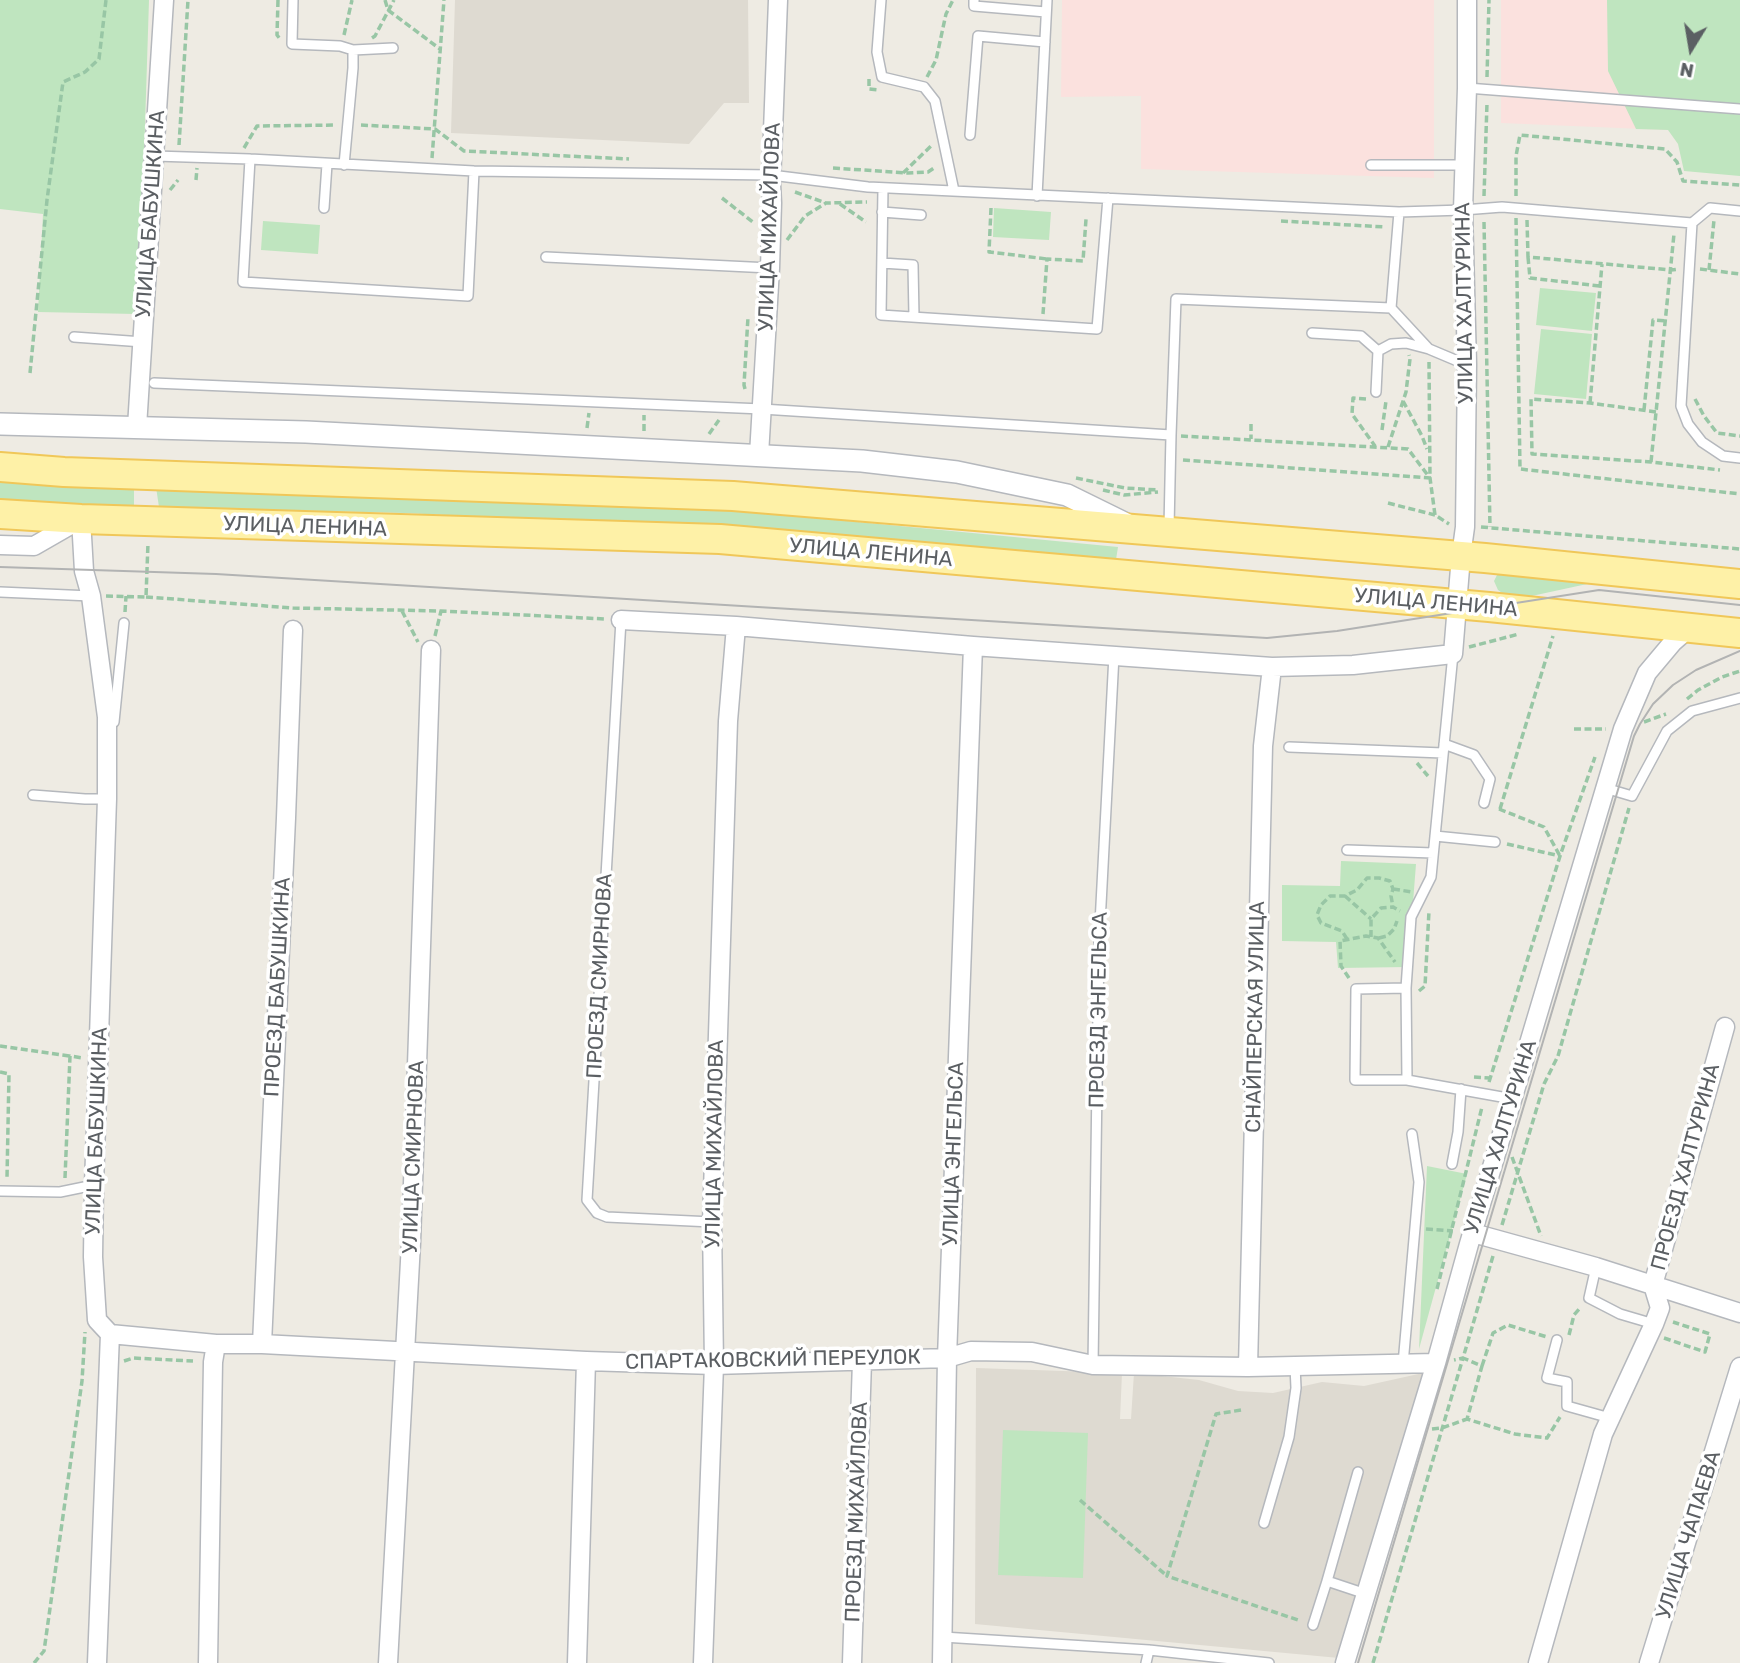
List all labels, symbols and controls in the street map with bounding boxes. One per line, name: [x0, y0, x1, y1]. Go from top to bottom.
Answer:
north arrow: [1656, 14, 1726, 84]
text: N: [1678, 58, 1696, 83]
street label: УЛИЦА БАБУШКИНА: [131, 109, 171, 319]
street label: УЛИЦА МИХАЙЛОВА: [754, 122, 786, 332]
street label: УЛИЦА ХАЛТУРИНА: [1451, 202, 1479, 404]
street label: УЛИЦА ЛЕНИНА: [223, 512, 387, 542]
street label: УЛИЦА ЛЕНИНА: [788, 533, 954, 573]
street label: УЛИЦА ЛЕНИНА: [1353, 583, 1519, 623]
street label: ПРОЕЗД СМИРНОВА: [582, 873, 618, 1079]
street label: ПРОЕЗД БАБУШКИНА: [260, 876, 296, 1098]
street label: СНАЙПЕРСКАЯ УЛИЦА: [1241, 901, 1271, 1133]
street label: ПРОЕЗД ЭНГЕЛЬСА: [1085, 912, 1113, 1108]
street label: УЛИЦА БАБУШКИНА: [81, 1026, 113, 1236]
street label: УЛИЦА ХАЛТУРИНА: [1459, 1037, 1543, 1237]
street label: УЛИЦА МИХАЙЛОВА: [701, 1039, 729, 1249]
street label: УЛИЦА СМИРНОВА: [398, 1060, 430, 1254]
street label: УЛИЦА ЭНГЕЛЬСА: [938, 1061, 970, 1247]
street label: ПРОЕЗД ХАЛТУРИНА: [1646, 1061, 1726, 1273]
street label: СПАРТАКОВСКИЙ ПЕРЕУЛОК: [625, 1345, 921, 1375]
street label: ПРОЕЗД МИХАЙЛОВА: [841, 1401, 873, 1623]
street label: УЛИЦА ЧАПАЕВА: [1651, 1448, 1727, 1622]

